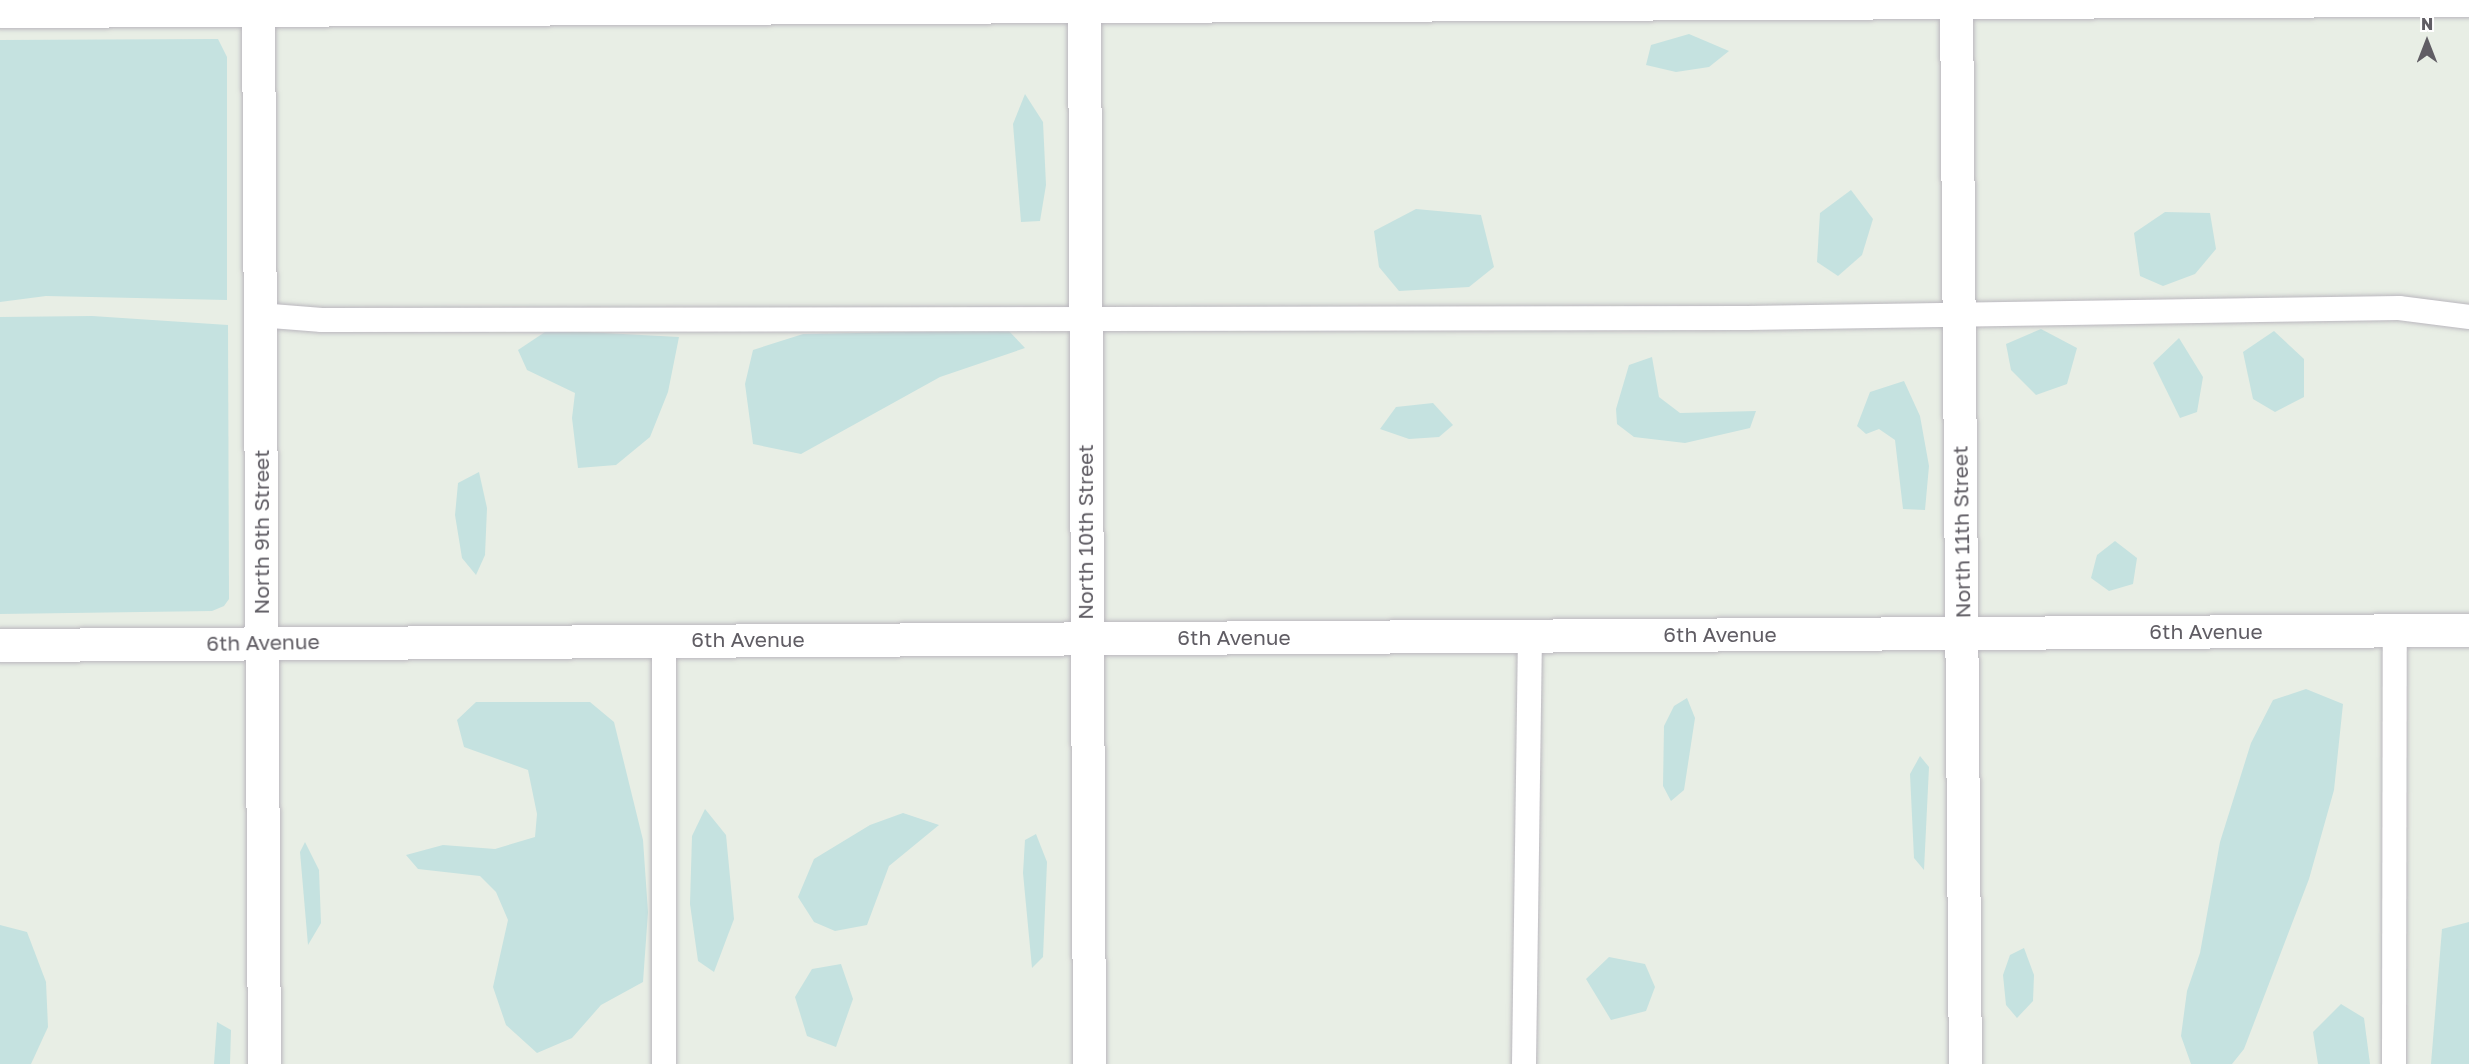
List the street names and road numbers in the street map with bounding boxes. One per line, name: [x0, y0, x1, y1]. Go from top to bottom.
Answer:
street label: North 10th Street: [1072, 444, 1098, 620]
street label: North 11th Street: [1947, 445, 1975, 619]
street label: North 9th Street: [248, 449, 274, 615]
street label: 6th Avenue: [2149, 618, 2263, 644]
street label: 6th Avenue: [1663, 621, 1777, 647]
street label: 6th Avenue: [1177, 624, 1291, 650]
street label: 6th Avenue: [691, 626, 805, 652]
street label: 6th Avenue: [206, 628, 320, 656]

